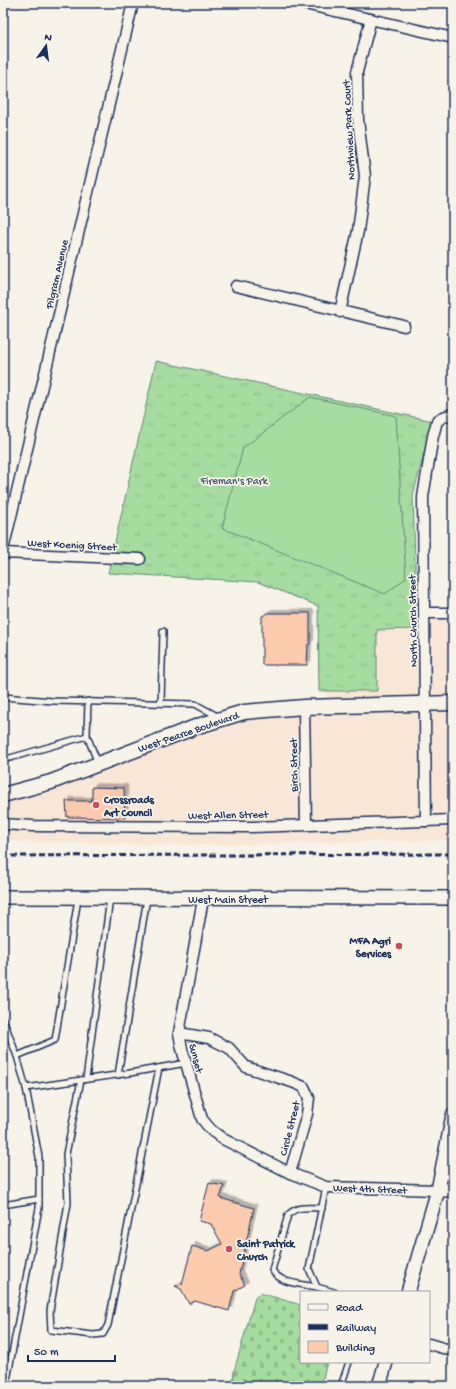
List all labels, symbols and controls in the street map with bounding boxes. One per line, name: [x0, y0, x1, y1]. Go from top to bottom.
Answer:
north arrow: [26, 26, 66, 66]
text: N: [43, 32, 53, 45]
street label: Northview Park Court: [341, 78, 359, 180]
street label: Pilgram Avenue: [44, 238, 72, 311]
park label: Fireman's Park: [199, 476, 269, 488]
street label: West Koenig Street: [27, 538, 118, 554]
street label: North Church Street: [407, 573, 421, 667]
street label: West Pearce Boulevard: [137, 709, 242, 756]
street label: Birch Street: [289, 737, 301, 793]
place label: Crossroads Art Council: [103, 795, 155, 820]
marker: Crossroads Art Council: [91, 800, 101, 810]
street label: West Allen Street: [188, 809, 270, 823]
street label: West Main Street: [188, 895, 269, 907]
place label: MFA Agri Services: [350, 936, 392, 961]
marker: MFA Agri Services: [394, 941, 404, 951]
street label: Sunset: [185, 1043, 205, 1076]
street label: Circle Street: [278, 1098, 304, 1157]
street label: West 4th Street: [333, 1183, 408, 1197]
place label: Saint Patrick Church: [236, 1238, 297, 1264]
marker: Saint Patrick Church: [224, 1244, 234, 1254]
legend: [300, 1291, 430, 1363]
text: Road: [336, 1302, 363, 1316]
text: Railway: [336, 1322, 376, 1336]
scale bar: [28, 1337, 115, 1363]
text: Building: [335, 1342, 375, 1356]
text: 50 m: [34, 1346, 59, 1360]

